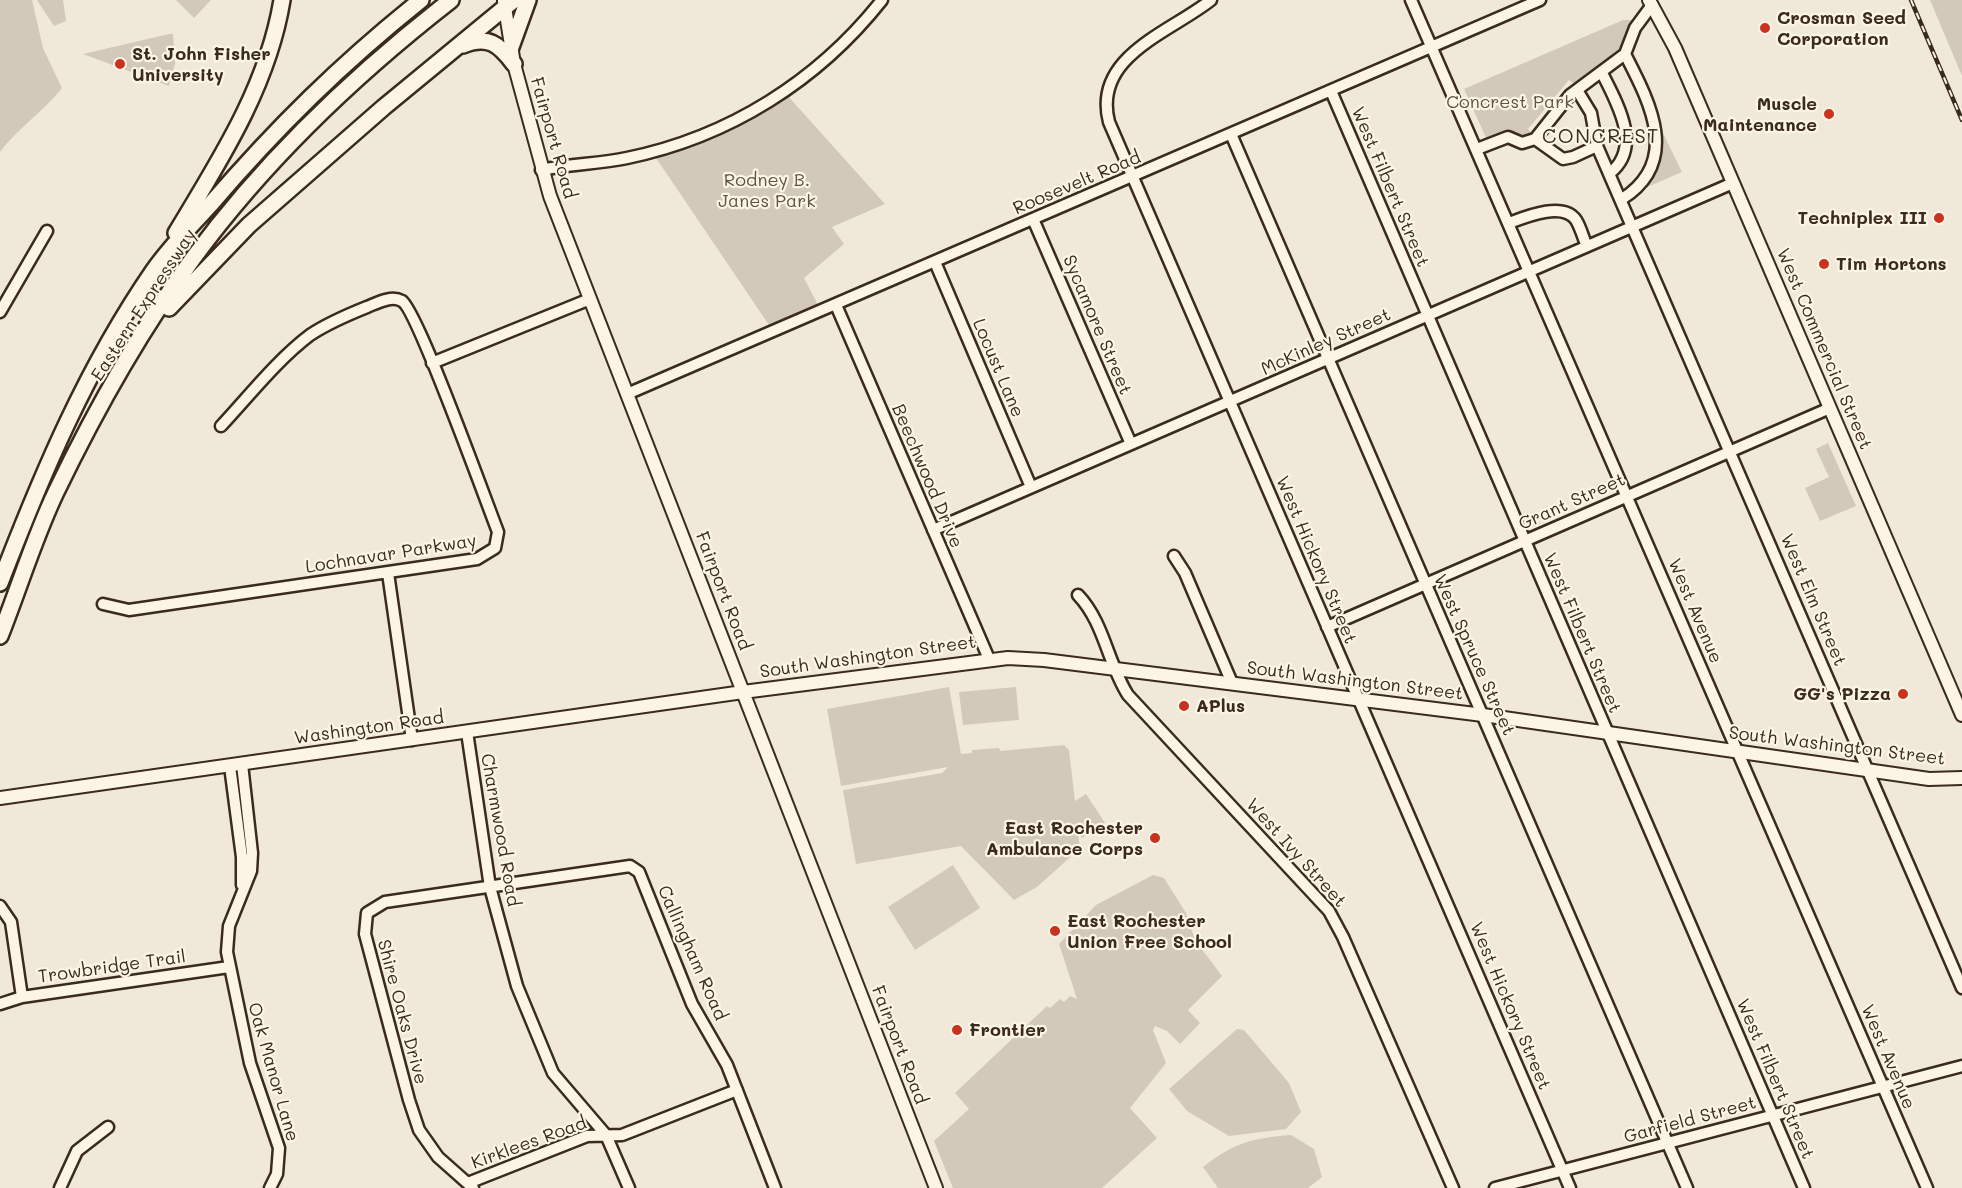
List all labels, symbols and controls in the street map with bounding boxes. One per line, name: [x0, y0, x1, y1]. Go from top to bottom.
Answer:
place label: Crosman Seed Corporation: [1777, 7, 1906, 50]
marker: Crosman Seed Corporation: [1758, 21, 1772, 35]
place label: St. John Fisher University: [132, 43, 271, 86]
marker: St. John Fisher University: [113, 57, 127, 71]
street label: Fairport Road: [525, 75, 581, 201]
park label: Concrest Park: [1446, 91, 1574, 113]
place label: Muscle Maintenance: [1703, 93, 1817, 136]
street label: West Filbert Street: [1346, 104, 1434, 270]
marker: Muscle Maintenance: [1822, 107, 1836, 121]
district label: CONCREST: [1542, 125, 1660, 149]
street label: Roosevelt Road: [1010, 146, 1144, 220]
park label: Rodney B. Janes Park: [718, 169, 816, 212]
place label: Techniplex III: [1798, 207, 1927, 229]
marker: Techniplex III: [1932, 211, 1946, 225]
street label: Eastern Expressway: [87, 225, 201, 385]
street label: West Commercial Street: [1772, 245, 1876, 453]
street label: Sycamore Street: [1058, 252, 1136, 398]
place label: Tim Hortons: [1836, 253, 1947, 275]
marker: Tim Hortons: [1817, 257, 1831, 271]
street label: McKinley Street: [1258, 304, 1394, 380]
street label: Locust Lane: [968, 316, 1028, 420]
street label: Beechwood Drive: [887, 401, 967, 551]
street label: Grant Street: [1515, 469, 1629, 535]
street label: West Hickory Street: [1271, 473, 1361, 647]
street label: Fairport Road: [690, 529, 756, 653]
street label: Lochnavar Parkway: [304, 530, 478, 578]
street label: West Elm Street: [1775, 531, 1851, 669]
street label: West Filbert Street: [1538, 550, 1626, 716]
street label: West Avenue: [1663, 555, 1727, 667]
street label: West Spruce Street: [1429, 571, 1519, 739]
street label: South Washington Street: [759, 631, 977, 683]
street label: South Washington Street: [1246, 657, 1464, 705]
place label: GG's Pizza: [1793, 683, 1891, 705]
marker: GG's Pizza: [1896, 687, 1910, 701]
place label: APlus: [1196, 695, 1245, 717]
marker: APlus: [1177, 699, 1191, 713]
street label: Washington Road: [293, 707, 445, 749]
street label: South Washington Street: [1728, 722, 1946, 770]
street label: Charmwood Road: [476, 752, 524, 908]
street label: West Ivy Street: [1241, 794, 1351, 912]
place label: East Rochester Ambulance Corps: [986, 817, 1143, 860]
marker: East Rochester Ambulance Corps: [1148, 831, 1162, 845]
street label: Callingham Road: [653, 882, 731, 1024]
place label: East Rochester Union Free School: [1067, 910, 1232, 952]
street label: West Hickory Street: [1465, 919, 1555, 1093]
marker: East Rochester Union Free School: [1048, 924, 1062, 938]
street label: Shire Oaks Drive: [372, 937, 432, 1087]
street label: Trowbridge Trail: [37, 946, 187, 988]
street label: Fairport Road: [866, 983, 932, 1107]
street label: West Filbert Street: [1731, 996, 1819, 1162]
street label: Oak Manor Lane: [243, 1000, 303, 1144]
street label: West Avenue: [1856, 1001, 1920, 1113]
place label: Frontier: [969, 1019, 1045, 1041]
marker: Frontier: [950, 1023, 964, 1037]
street label: Garfield Street: [1621, 1092, 1759, 1148]
street label: Kirklees Road: [468, 1112, 590, 1174]

